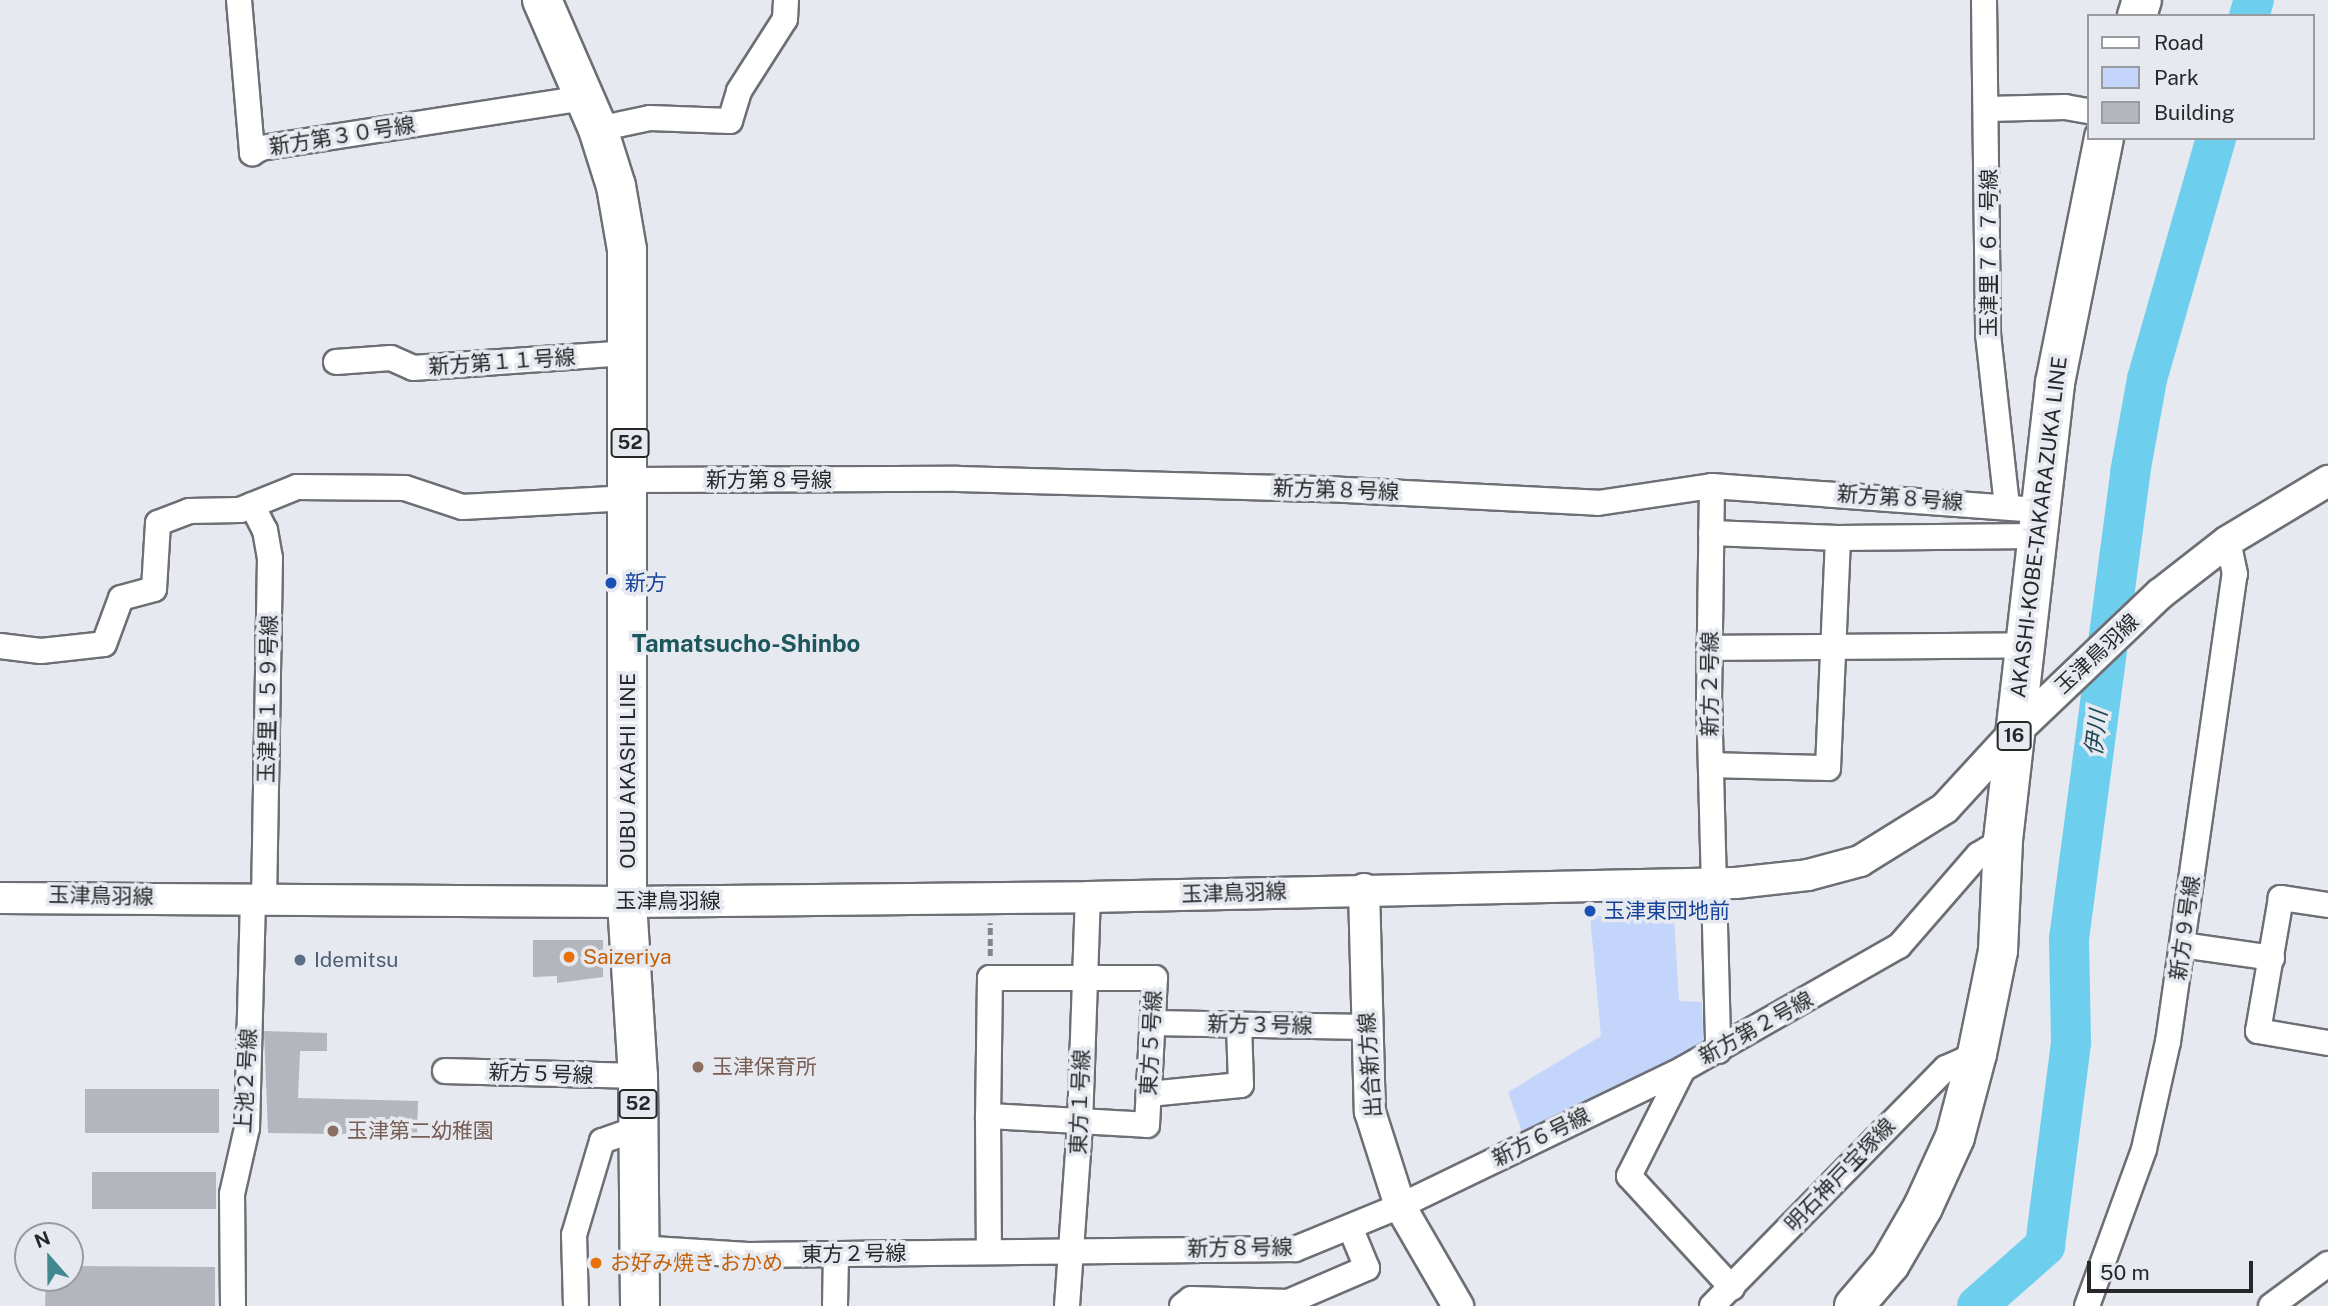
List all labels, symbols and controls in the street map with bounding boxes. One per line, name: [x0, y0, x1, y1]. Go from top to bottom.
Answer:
legend: [2086, 14, 2314, 140]
text: Road: [2154, 30, 2204, 55]
text: Park: [2154, 65, 2199, 90]
text: Building: [2154, 100, 2235, 125]
street label: 新方第３０号線: [267, 112, 417, 160]
street label: 玉津里７６７号線: [1976, 169, 2002, 337]
street label: 新方第１１号線: [428, 344, 576, 380]
street label: AKASHI-KOBE-TAKARAZUKA LINE: [2006, 355, 2072, 699]
road number: 52: [609, 428, 651, 458]
street label: 新方第８号線: [706, 467, 832, 493]
street label: 新方第８号線: [1273, 475, 1399, 505]
street label: 新方第８号線: [1836, 481, 1964, 515]
place label: 新方: [625, 570, 667, 596]
marker: 新方: [603, 575, 619, 591]
street label: 玉津鳥羽線: [2050, 609, 2144, 699]
street label: 玉津里１５９号線: [254, 615, 282, 783]
district label: Tamatsucho-Shinbo: [632, 630, 860, 658]
street label: 新方２号線: [1697, 632, 1723, 736]
street label: OUBU AKASHI LINE: [615, 673, 641, 869]
water label: 伊川: [2079, 708, 2113, 758]
road number: 16: [1996, 720, 2032, 751]
street label: 新方９号線: [2165, 874, 2205, 982]
street label: 玉津鳥羽線: [1181, 879, 1287, 907]
street label: 玉津鳥羽線: [48, 882, 154, 910]
street label: 玉津鳥羽線: [616, 888, 720, 914]
place label: 玉津東団地前: [1604, 898, 1730, 924]
marker: 玉津東団地前: [1582, 903, 1598, 919]
place label: Saizeriya: [583, 944, 672, 970]
place label: Idemitsu: [314, 947, 399, 973]
marker: Saizeriya: [561, 949, 577, 965]
marker: Idemitsu: [292, 952, 308, 968]
street label: 新方第２号線: [1695, 986, 1817, 1070]
street label: 東方５号線: [1136, 990, 1166, 1096]
street label: 新方３号線: [1207, 1011, 1313, 1039]
street label: 出合新方線: [1354, 1012, 1386, 1118]
street label: 上池２号線: [231, 1028, 261, 1134]
street label: 東方１号線: [1066, 1049, 1094, 1155]
place label: 玉津保育所: [712, 1054, 817, 1080]
marker: 玉津保育所: [690, 1059, 706, 1075]
street label: 新方５号線: [488, 1060, 594, 1088]
road number: 52: [617, 1088, 659, 1120]
street label: 新方６号線: [1488, 1103, 1594, 1171]
street label: 明石神戸宝塚線: [1780, 1113, 1900, 1237]
place label: 玉津第二幼稚園: [347, 1118, 494, 1144]
marker: 玉津第二幼稚園: [325, 1123, 341, 1139]
north arrow: [14, 1222, 84, 1292]
text: N: [31, 1226, 53, 1252]
street label: 新方８号線: [1187, 1234, 1293, 1262]
street label: 東方２号線: [801, 1240, 907, 1268]
scale bar: [2090, 1246, 2256, 1290]
place label: お好み焼き おかめ: [610, 1250, 783, 1276]
marker: お好み焼き おかめ: [588, 1255, 604, 1271]
text: 50 m: [2100, 1260, 2150, 1285]

